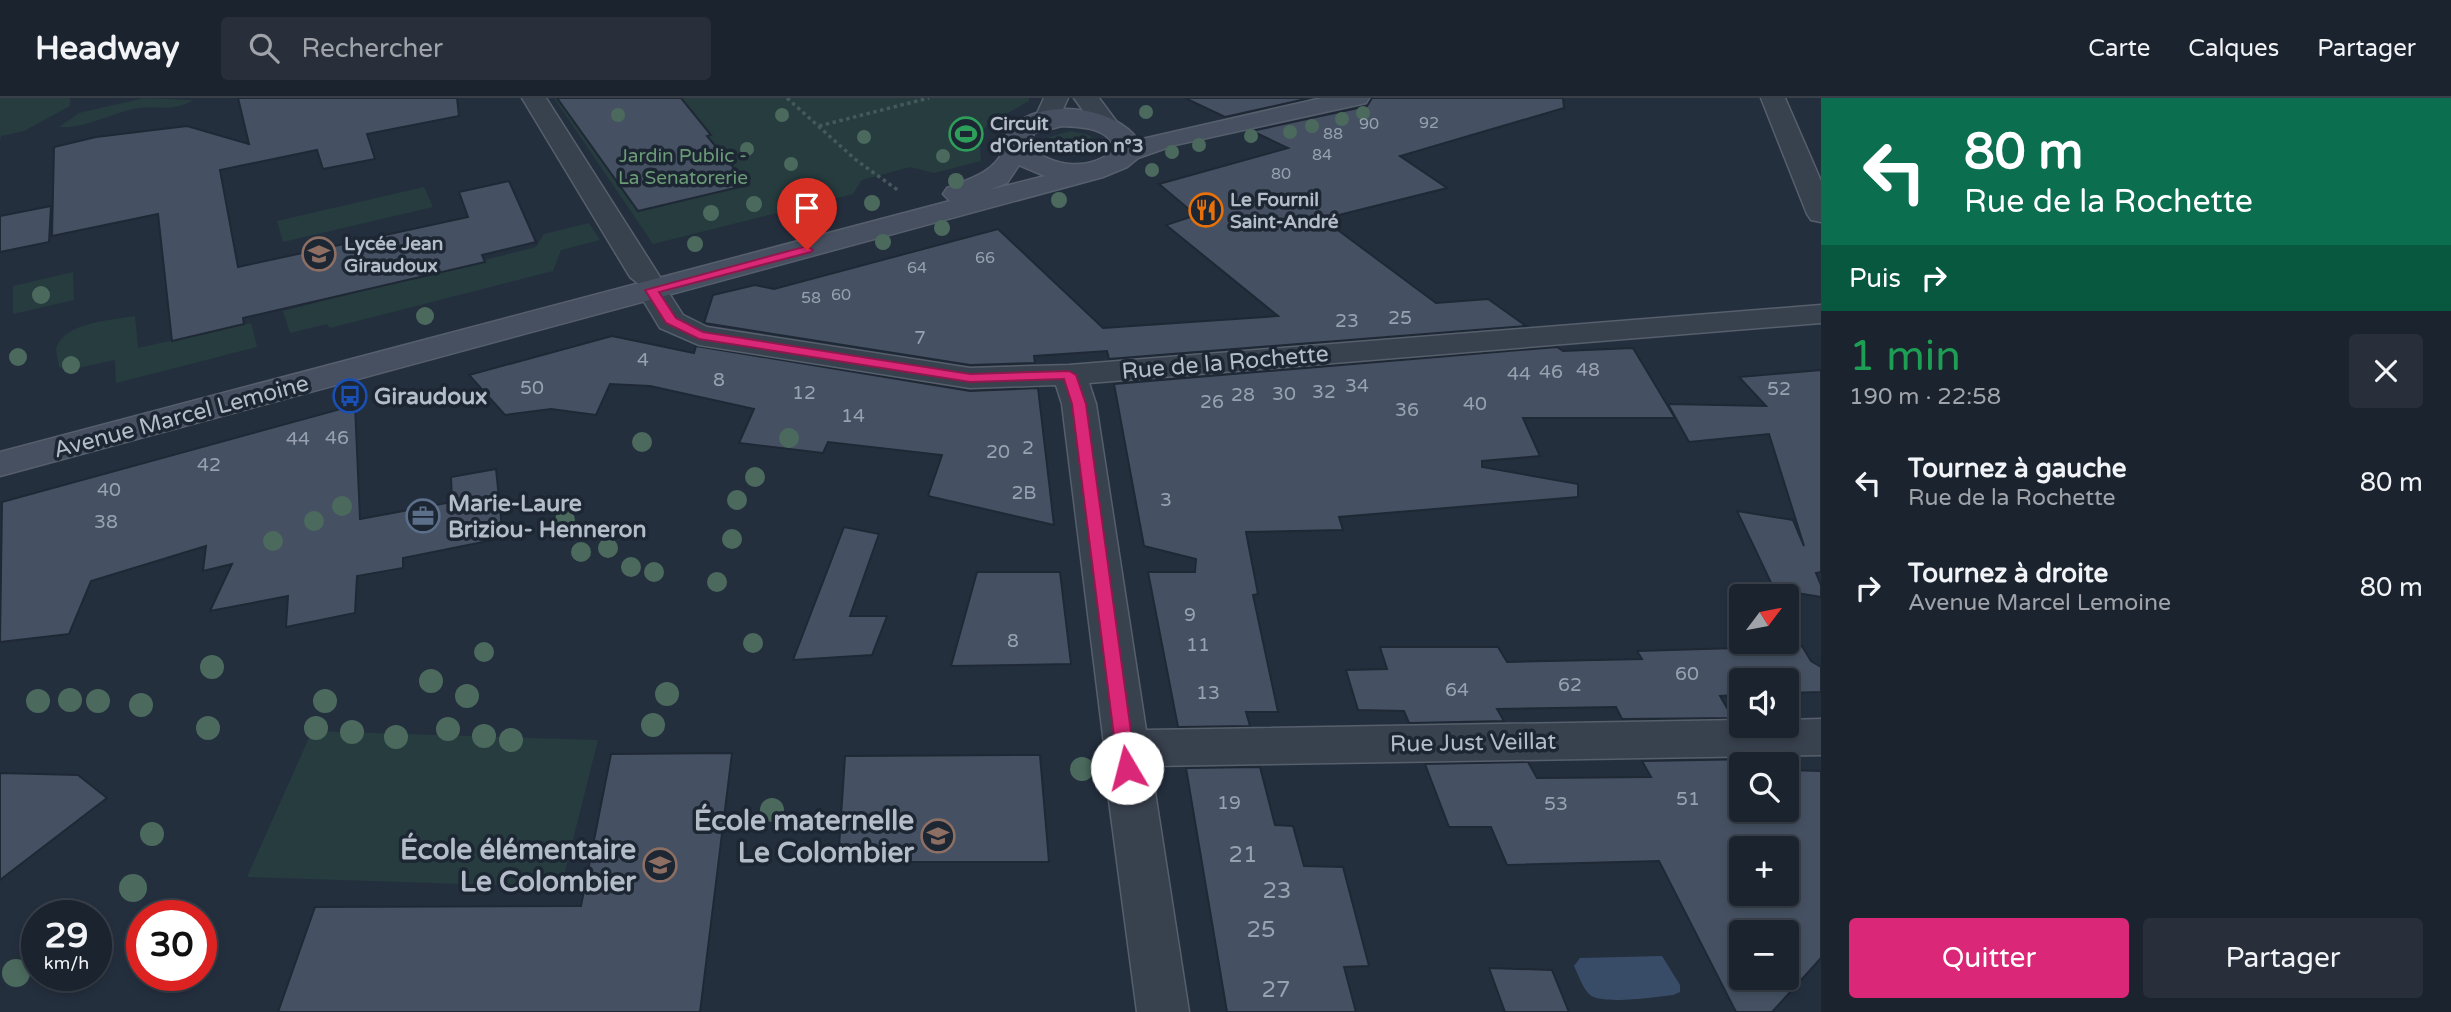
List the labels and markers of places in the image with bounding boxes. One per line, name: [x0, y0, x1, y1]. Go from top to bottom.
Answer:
place label: Circuit d'Orientation n°3: [990, 113, 1144, 157]
sports icon: Circuit d'Orientation n°3: [947, 115, 985, 153]
pin: [777, 178, 837, 250]
place label: Le Fournil Saint-André: [1230, 189, 1339, 233]
restaurant icon: Le Fournil Saint-André: [1187, 191, 1225, 229]
place label: Lycée Jean Giraudoux: [344, 233, 443, 277]
school or university icon: Lycée Jean Giraudoux: [300, 235, 338, 273]
bus stop icon: Giraudoux: [331, 377, 369, 415]
place label: Giraudoux: [374, 383, 487, 411]
place label: Marie-Laure Briziou- Henneron: [448, 490, 646, 544]
office icon: Marie-Laure Briziou- Henneron: [404, 497, 442, 535]
place label: École maternelle Le Colombier: [694, 803, 915, 870]
school or university icon: École maternelle Le Colombier: [919, 817, 957, 855]
place label: École élémentaire Le Colombier: [400, 832, 637, 899]
school or university icon: École élémentaire Le Colombier: [641, 846, 679, 884]

